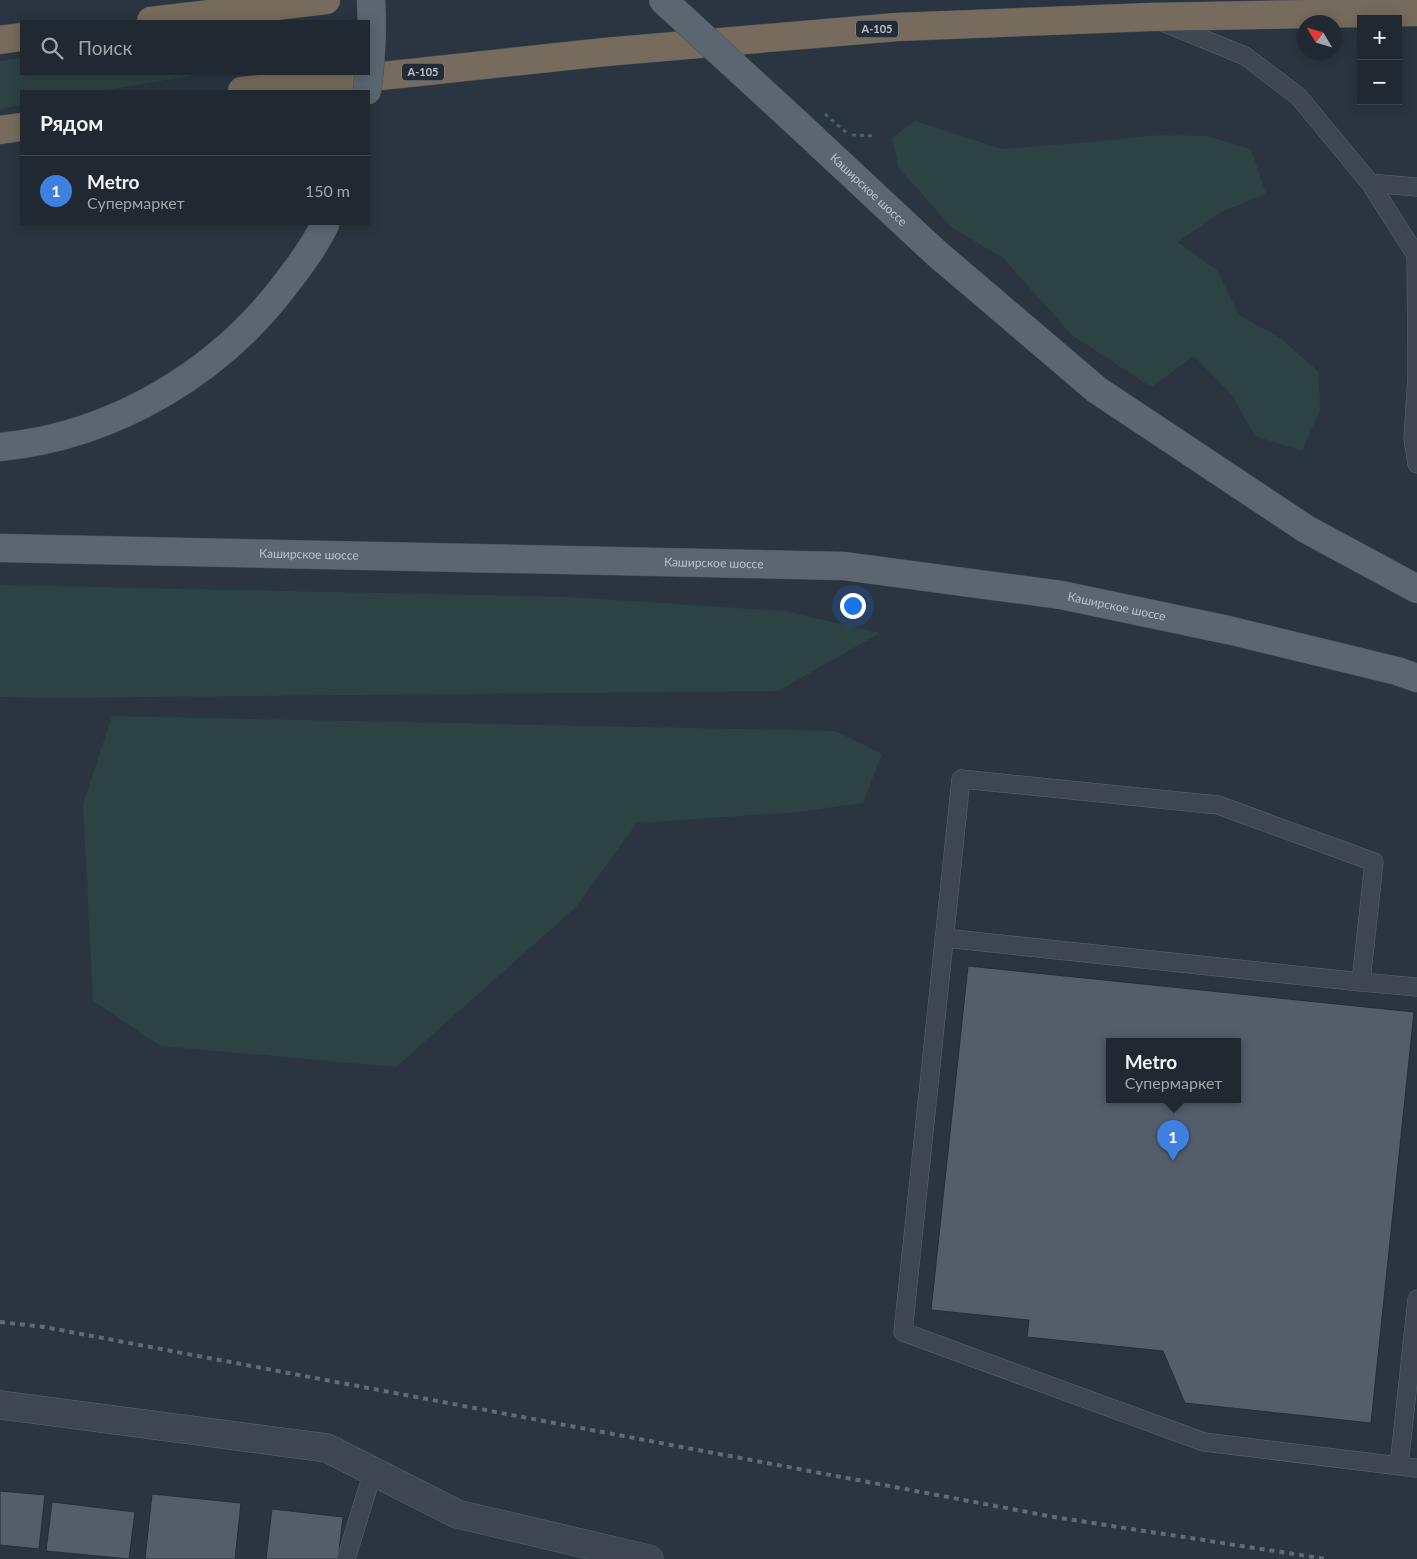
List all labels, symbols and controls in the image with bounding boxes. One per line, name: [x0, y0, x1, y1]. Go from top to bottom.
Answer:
north arrow: [1297, 15, 1342, 60]
map controls: [1357, 15, 1402, 105]
button: +: [1357, 15, 1402, 60]
search box: [20, 20, 370, 75]
road number: А-105: [856, 20, 898, 38]
icon: search: [38, 34, 66, 62]
text: Поиск: [78, 36, 132, 59]
button: −: [1357, 60, 1402, 105]
road number: А-105: [402, 64, 444, 80]
text: Рядом: [40, 110, 103, 135]
street label: Каширское шоссе: [827, 150, 910, 229]
text: Metro: [87, 170, 140, 193]
text: 1: [51, 181, 61, 200]
text: 150 m: [305, 181, 350, 200]
text: Супермаркет: [87, 193, 185, 212]
street label: Каширское шоссе: [259, 546, 359, 563]
street label: Каширское шоссе: [664, 554, 764, 571]
street label: Каширское шоссе: [1066, 589, 1167, 624]
your location: [840, 593, 866, 619]
popup: [1106, 1038, 1241, 1103]
text: Metro: [1125, 1050, 1177, 1073]
text: Супермаркет: [1125, 1073, 1222, 1092]
pin: 1: [1157, 1120, 1189, 1161]

